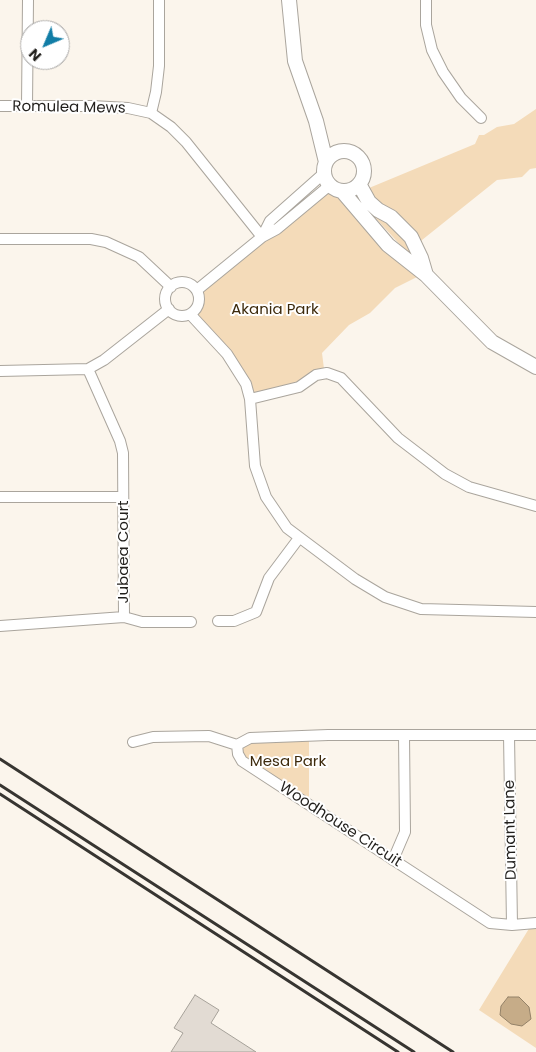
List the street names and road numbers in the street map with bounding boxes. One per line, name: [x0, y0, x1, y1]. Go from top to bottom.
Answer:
street label: Romulea Mews: [12, 98, 126, 118]
street label: Jubaea Court: [115, 500, 133, 604]
street label: Woodhouse Circuit: [275, 779, 405, 871]
street label: Dumant Lane: [501, 780, 521, 880]

